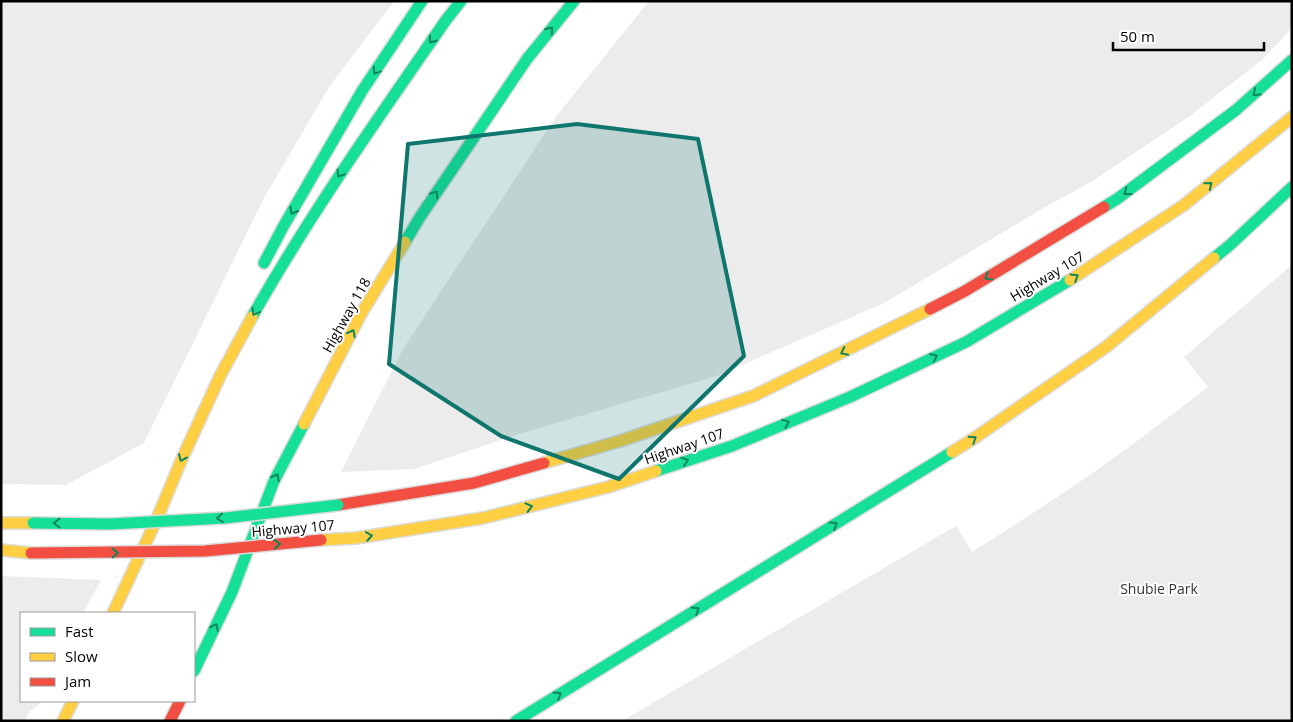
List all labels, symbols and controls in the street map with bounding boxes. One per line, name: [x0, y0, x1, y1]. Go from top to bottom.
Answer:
scale bar: [1113, 20, 1264, 52]
text: 50 m: [1120, 26, 1155, 46]
one-way arrow: [545, 27, 553, 36]
one-way arrow: [429, 34, 438, 44]
one-way arrow: [372, 65, 382, 74]
one-way arrow: [1252, 87, 1261, 96]
one-way arrow: [337, 169, 346, 178]
one-way arrow: [1203, 182, 1212, 190]
one-way arrow: [1124, 186, 1133, 194]
one-way arrow: [429, 190, 438, 200]
one-way arrow: [289, 205, 299, 214]
street label: Highway 107: [1006, 246, 1088, 306]
one-way arrow: [985, 270, 994, 280]
one-way arrow: [1070, 273, 1079, 283]
street label: Highway 118: [317, 274, 375, 356]
one-way arrow: [251, 307, 261, 316]
one-way arrow: [346, 329, 356, 338]
one-way arrow: [841, 346, 850, 356]
one-way arrow: [929, 353, 938, 363]
one-way arrow: [781, 419, 790, 430]
street label: Highway 107: [642, 423, 726, 469]
one-way arrow: [967, 436, 976, 446]
one-way arrow: [178, 453, 189, 462]
one-way arrow: [680, 457, 688, 467]
one-way arrow: [270, 473, 281, 482]
one-way arrow: [524, 502, 533, 513]
one-way arrow: [215, 513, 223, 524]
street label: Highway 107: [251, 515, 335, 541]
one-way arrow: [53, 518, 61, 528]
one-way arrow: [829, 521, 838, 531]
one-way arrow: [365, 531, 373, 541]
one-way arrow: [274, 539, 282, 550]
one-way arrow: [112, 548, 119, 558]
park label: Shubie Park: [1120, 579, 1199, 598]
one-way arrow: [691, 607, 700, 616]
legend: [20, 612, 195, 702]
text: Fast: [65, 621, 94, 641]
one-way arrow: [209, 623, 219, 632]
text: Slow: [65, 646, 98, 666]
text: Jam: [63, 671, 91, 691]
one-way arrow: [552, 692, 561, 702]

